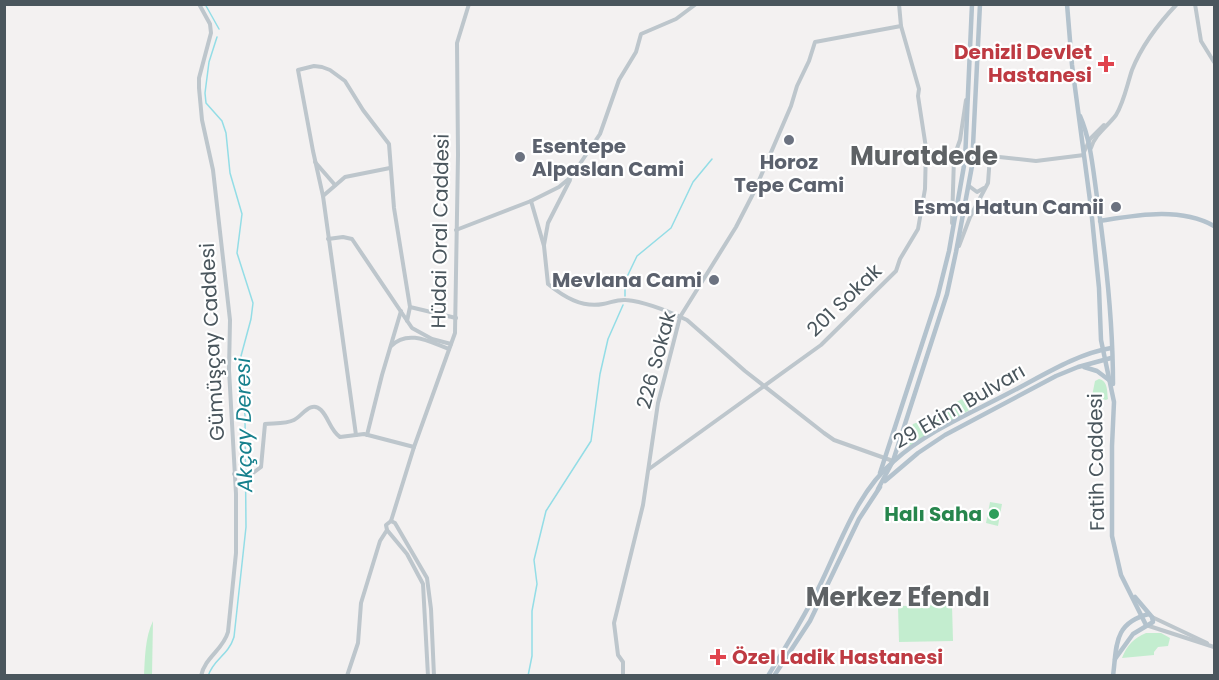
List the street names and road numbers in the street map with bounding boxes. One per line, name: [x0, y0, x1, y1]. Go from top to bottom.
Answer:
street label: Hüdai Oral Caddesi: [424, 133, 456, 329]
street label: Gümüşçay Caddesi: [193, 242, 231, 442]
street label: 201 Sokak: [800, 257, 888, 343]
street label: 226 Sokak: [630, 308, 683, 412]
street label: 29 Ekim Bulvarı: [888, 357, 1030, 455]
street label: Fatih Caddesi: [1081, 393, 1111, 531]

